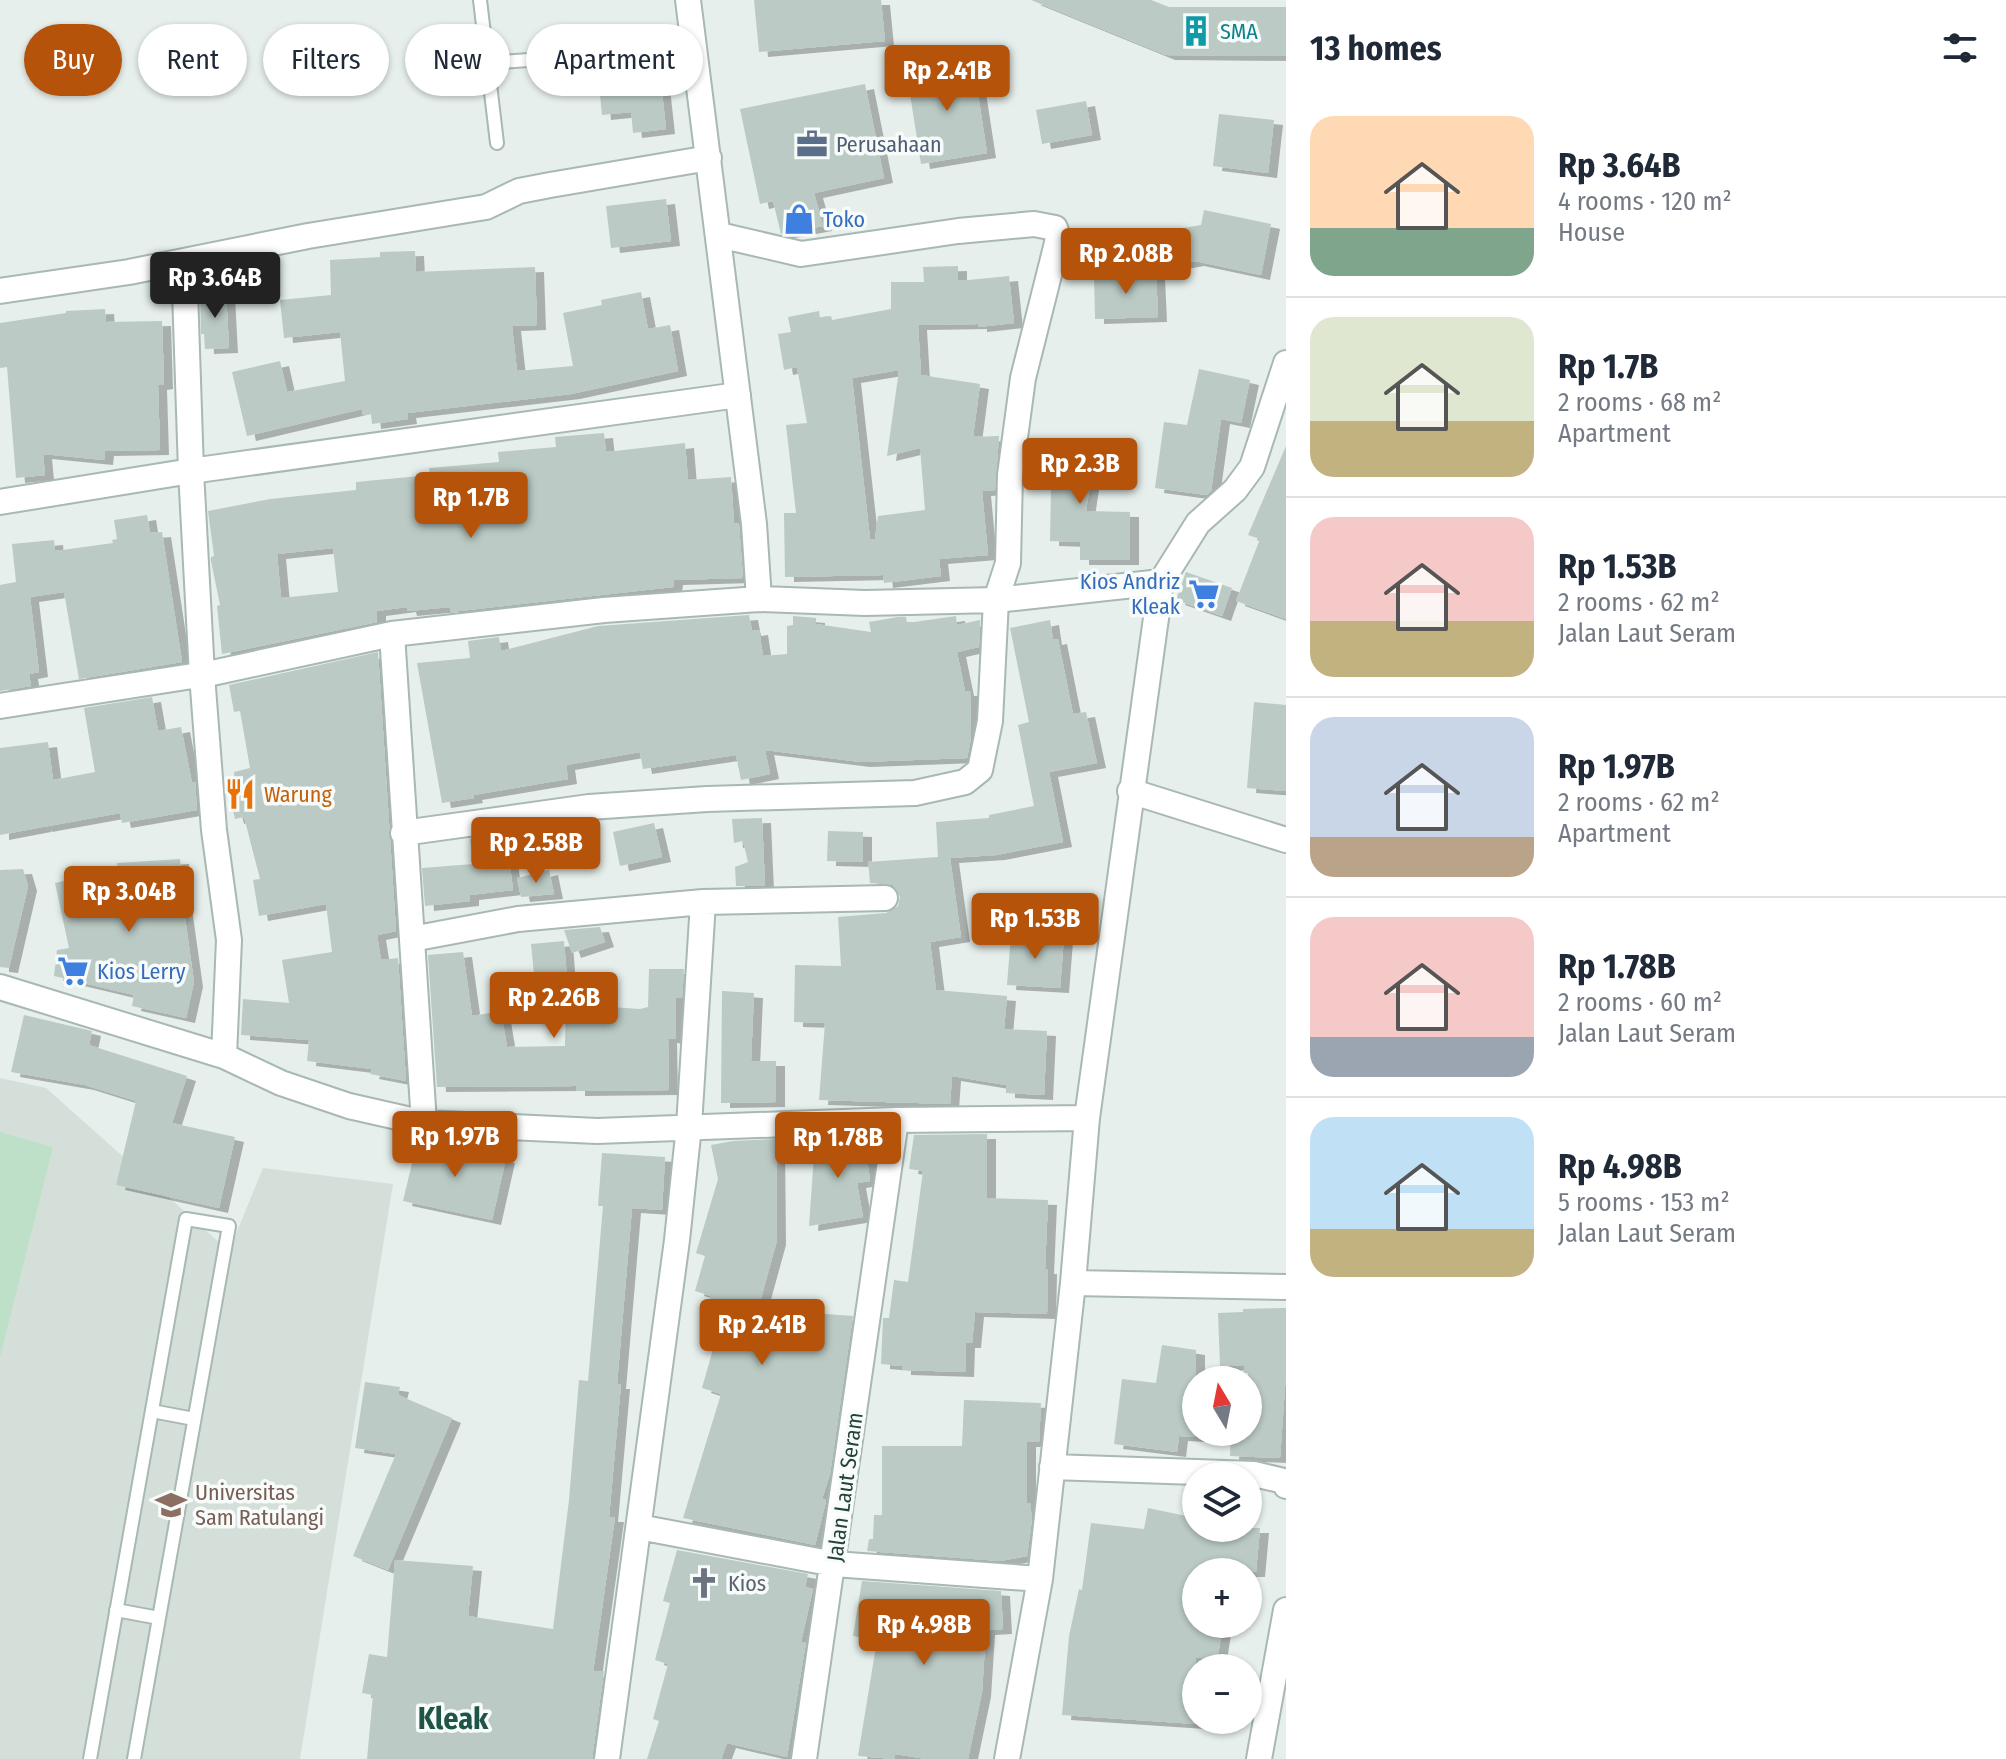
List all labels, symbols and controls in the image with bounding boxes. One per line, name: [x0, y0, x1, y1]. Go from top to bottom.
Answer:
building icon: SMA: [1179, 14, 1213, 48]
place label: SMA: [1220, 18, 1258, 45]
chip: Buy: [24, 24, 122, 96]
chip: Rent: [138, 24, 247, 96]
chip: Filters: [263, 24, 389, 96]
chip: New: [405, 24, 510, 96]
chip: Apartment: [526, 24, 703, 96]
icon: filters: [1938, 26, 1982, 70]
text: 13 homes: [1310, 28, 1442, 69]
pin: Rp 2.41B: [864, 45, 1030, 113]
text: Rp 2.41B: [903, 55, 991, 86]
office icon: Perusahaan: [795, 127, 829, 161]
place label: Perusahaan: [836, 131, 942, 158]
text: Rp 3.64B: [1558, 145, 1680, 186]
icon: home: [1374, 148, 1470, 244]
text: 4 rooms · 120 m²: [1558, 186, 1732, 217]
shop icon: Toko: [782, 202, 816, 236]
place label: Toko: [823, 206, 865, 233]
text: House: [1558, 217, 1625, 248]
pin: Rp 2.08B: [1043, 228, 1209, 296]
text: Rp 2.08B: [1079, 238, 1173, 269]
pin: Rp 3.64B: [132, 252, 298, 320]
text: Rp 3.64B: [168, 262, 262, 293]
text: Rp 1.7B: [1558, 346, 1658, 387]
icon: home: [1374, 349, 1470, 445]
text: 2 rooms · 68 m²: [1558, 387, 1721, 418]
text: Apartment: [1558, 418, 1671, 449]
pin: Rp 2.3B: [1006, 438, 1154, 506]
text: Rp 2.3B: [1040, 448, 1120, 479]
pin: Rp 1.7B: [397, 472, 545, 540]
text: Rp 1.7B: [433, 482, 509, 513]
text: Rp 1.53B: [1558, 546, 1677, 587]
icon: home: [1374, 549, 1470, 645]
place label: Kios Andriz Kleak: [1080, 568, 1181, 620]
supermarket icon: Kios Andriz Kleak: [1187, 577, 1221, 611]
text: 2 rooms · 62 m²: [1558, 587, 1720, 618]
text: Jalan Laut Seram: [1558, 618, 1736, 649]
text: Rp 1.97B: [1558, 746, 1675, 787]
icon: home: [1374, 749, 1470, 845]
restaurant icon: Warung: [223, 777, 257, 811]
place label: Warung: [264, 781, 332, 808]
text: 2 rooms · 62 m²: [1558, 787, 1720, 818]
pin: Rp 2.58B: [453, 817, 619, 885]
text: Apartment: [1558, 818, 1671, 849]
text: Rp 2.58B: [489, 827, 583, 858]
pin: Rp 3.04B: [46, 866, 212, 934]
text: Rp 3.04B: [82, 876, 176, 907]
pin: Rp 1.53B: [952, 893, 1118, 961]
text: Rp 1.53B: [990, 903, 1080, 934]
text: Rp 1.78B: [1558, 946, 1676, 987]
icon: home: [1374, 949, 1470, 1045]
supermarket icon: Kios Lerry: [56, 954, 90, 988]
place label: Kios Lerry: [97, 958, 186, 985]
pin: Rp 2.26B: [471, 972, 637, 1040]
text: Rp 2.26B: [508, 982, 600, 1013]
text: 2 rooms · 60 m²: [1558, 987, 1722, 1018]
text: Jalan Laut Seram: [1558, 1018, 1736, 1049]
pin: Rp 1.97B: [372, 1111, 538, 1179]
pin: Rp 1.78B: [755, 1112, 921, 1180]
text: Rp 1.97B: [410, 1121, 500, 1152]
text: Rp 1.78B: [793, 1122, 883, 1153]
text: Rp 4.98B: [1558, 1146, 1682, 1187]
icon: home: [1374, 1149, 1470, 1245]
text: 5 rooms · 153 m²: [1558, 1187, 1730, 1218]
text: Jalan Laut Seram: [1558, 1218, 1736, 1249]
pin: Rp 2.41B: [679, 1299, 845, 1367]
text: Rp 2.41B: [718, 1309, 806, 1340]
north arrow: [1182, 1366, 1262, 1446]
map controls: [1182, 1366, 1262, 1734]
street label: Jalan Laut Seram: [821, 1411, 869, 1563]
button: layers: [1182, 1462, 1262, 1542]
place label: Universitas Sam Ratulangi: [195, 1479, 324, 1531]
school or university icon: Universitas Sam Ratulangi: [154, 1488, 188, 1522]
button: +: [1182, 1558, 1262, 1638]
church icon: Kios: [687, 1566, 721, 1600]
place label: Kios: [728, 1570, 766, 1597]
pin: Rp 4.98B: [841, 1599, 1007, 1667]
text: Rp 4.98B: [877, 1609, 971, 1640]
button: −: [1182, 1654, 1262, 1734]
district label: Kleak: [418, 1701, 489, 1737]

